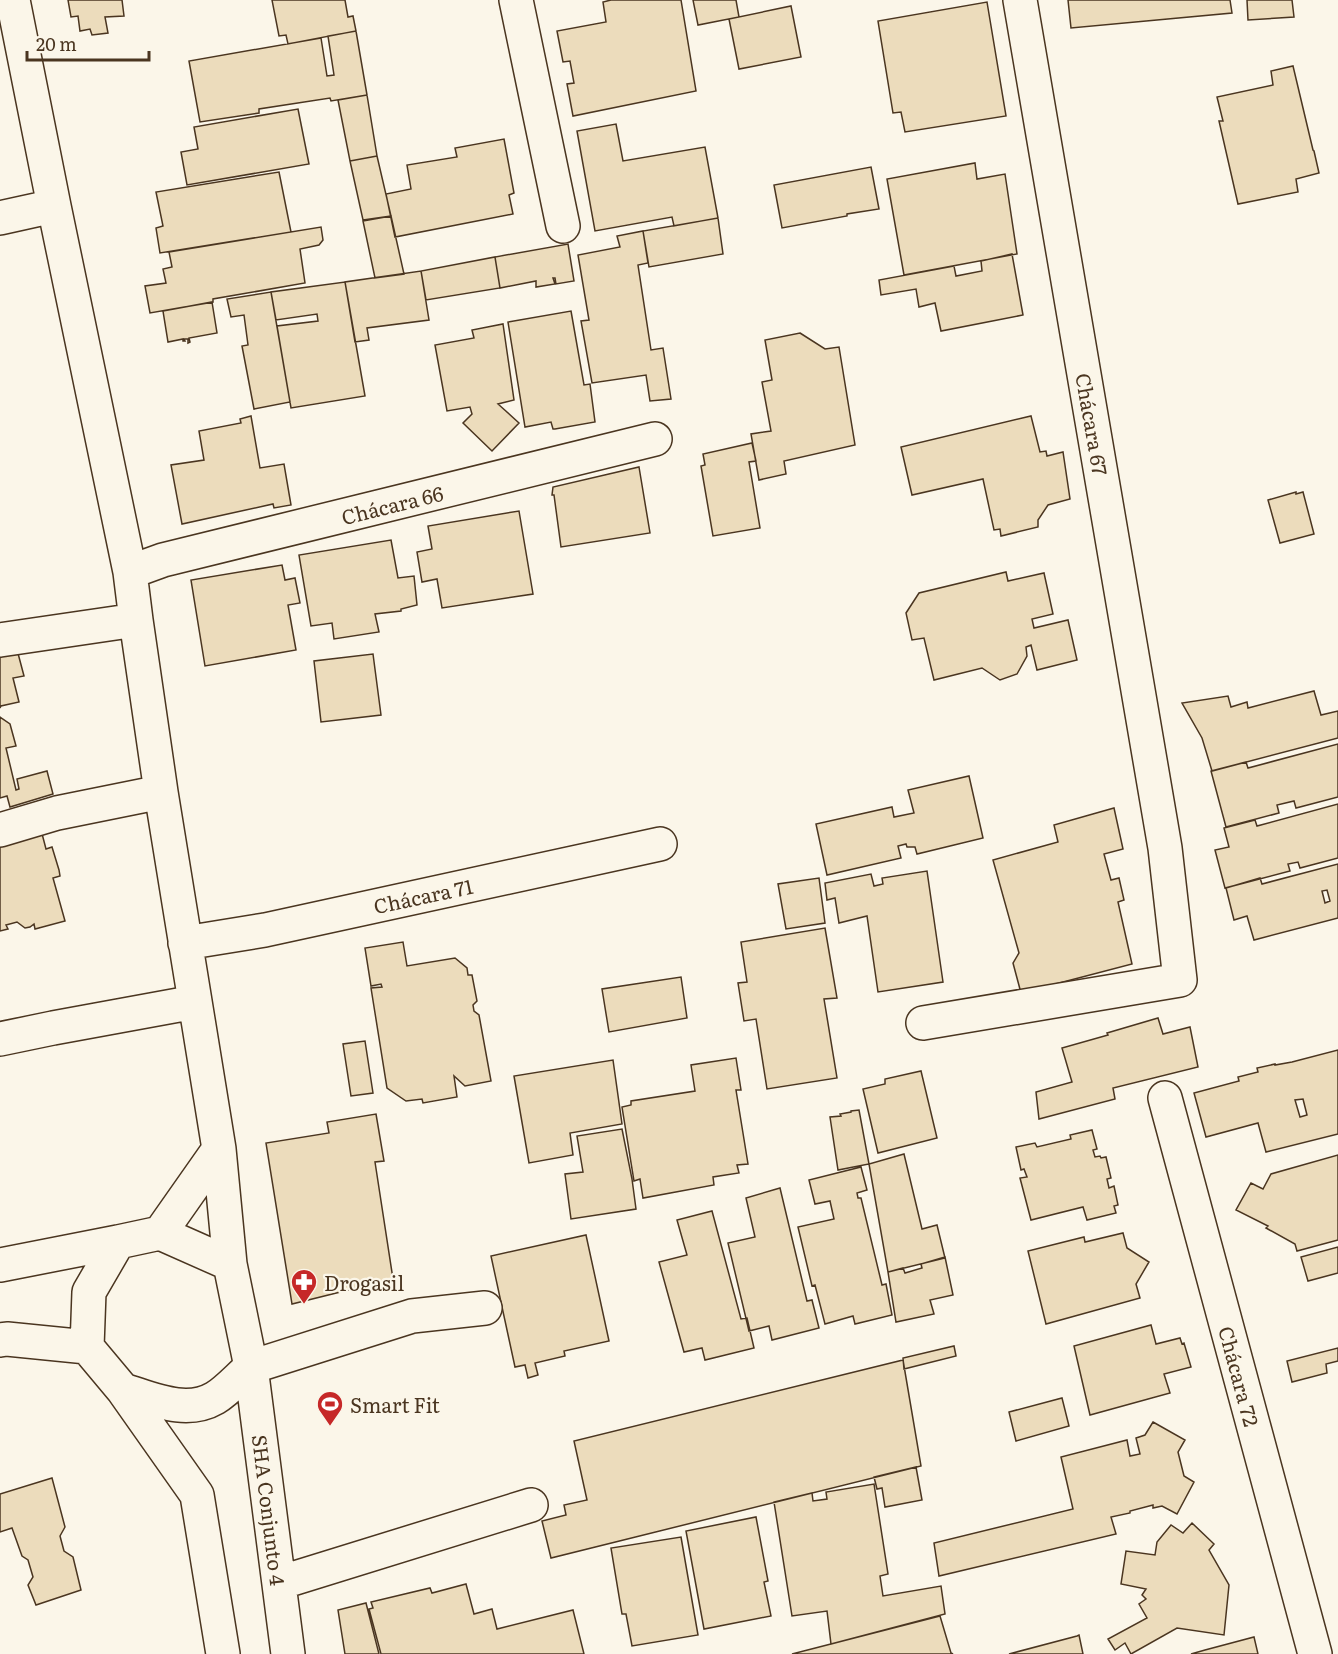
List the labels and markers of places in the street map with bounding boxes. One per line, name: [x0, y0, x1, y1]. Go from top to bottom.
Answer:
pharmacy icon: Drogasil: [289, 1267, 319, 1305]
place label: Drogasil: [324, 1267, 405, 1297]
sports icon: Smart Fit: [315, 1389, 345, 1427]
place label: Smart Fit: [350, 1389, 440, 1419]

